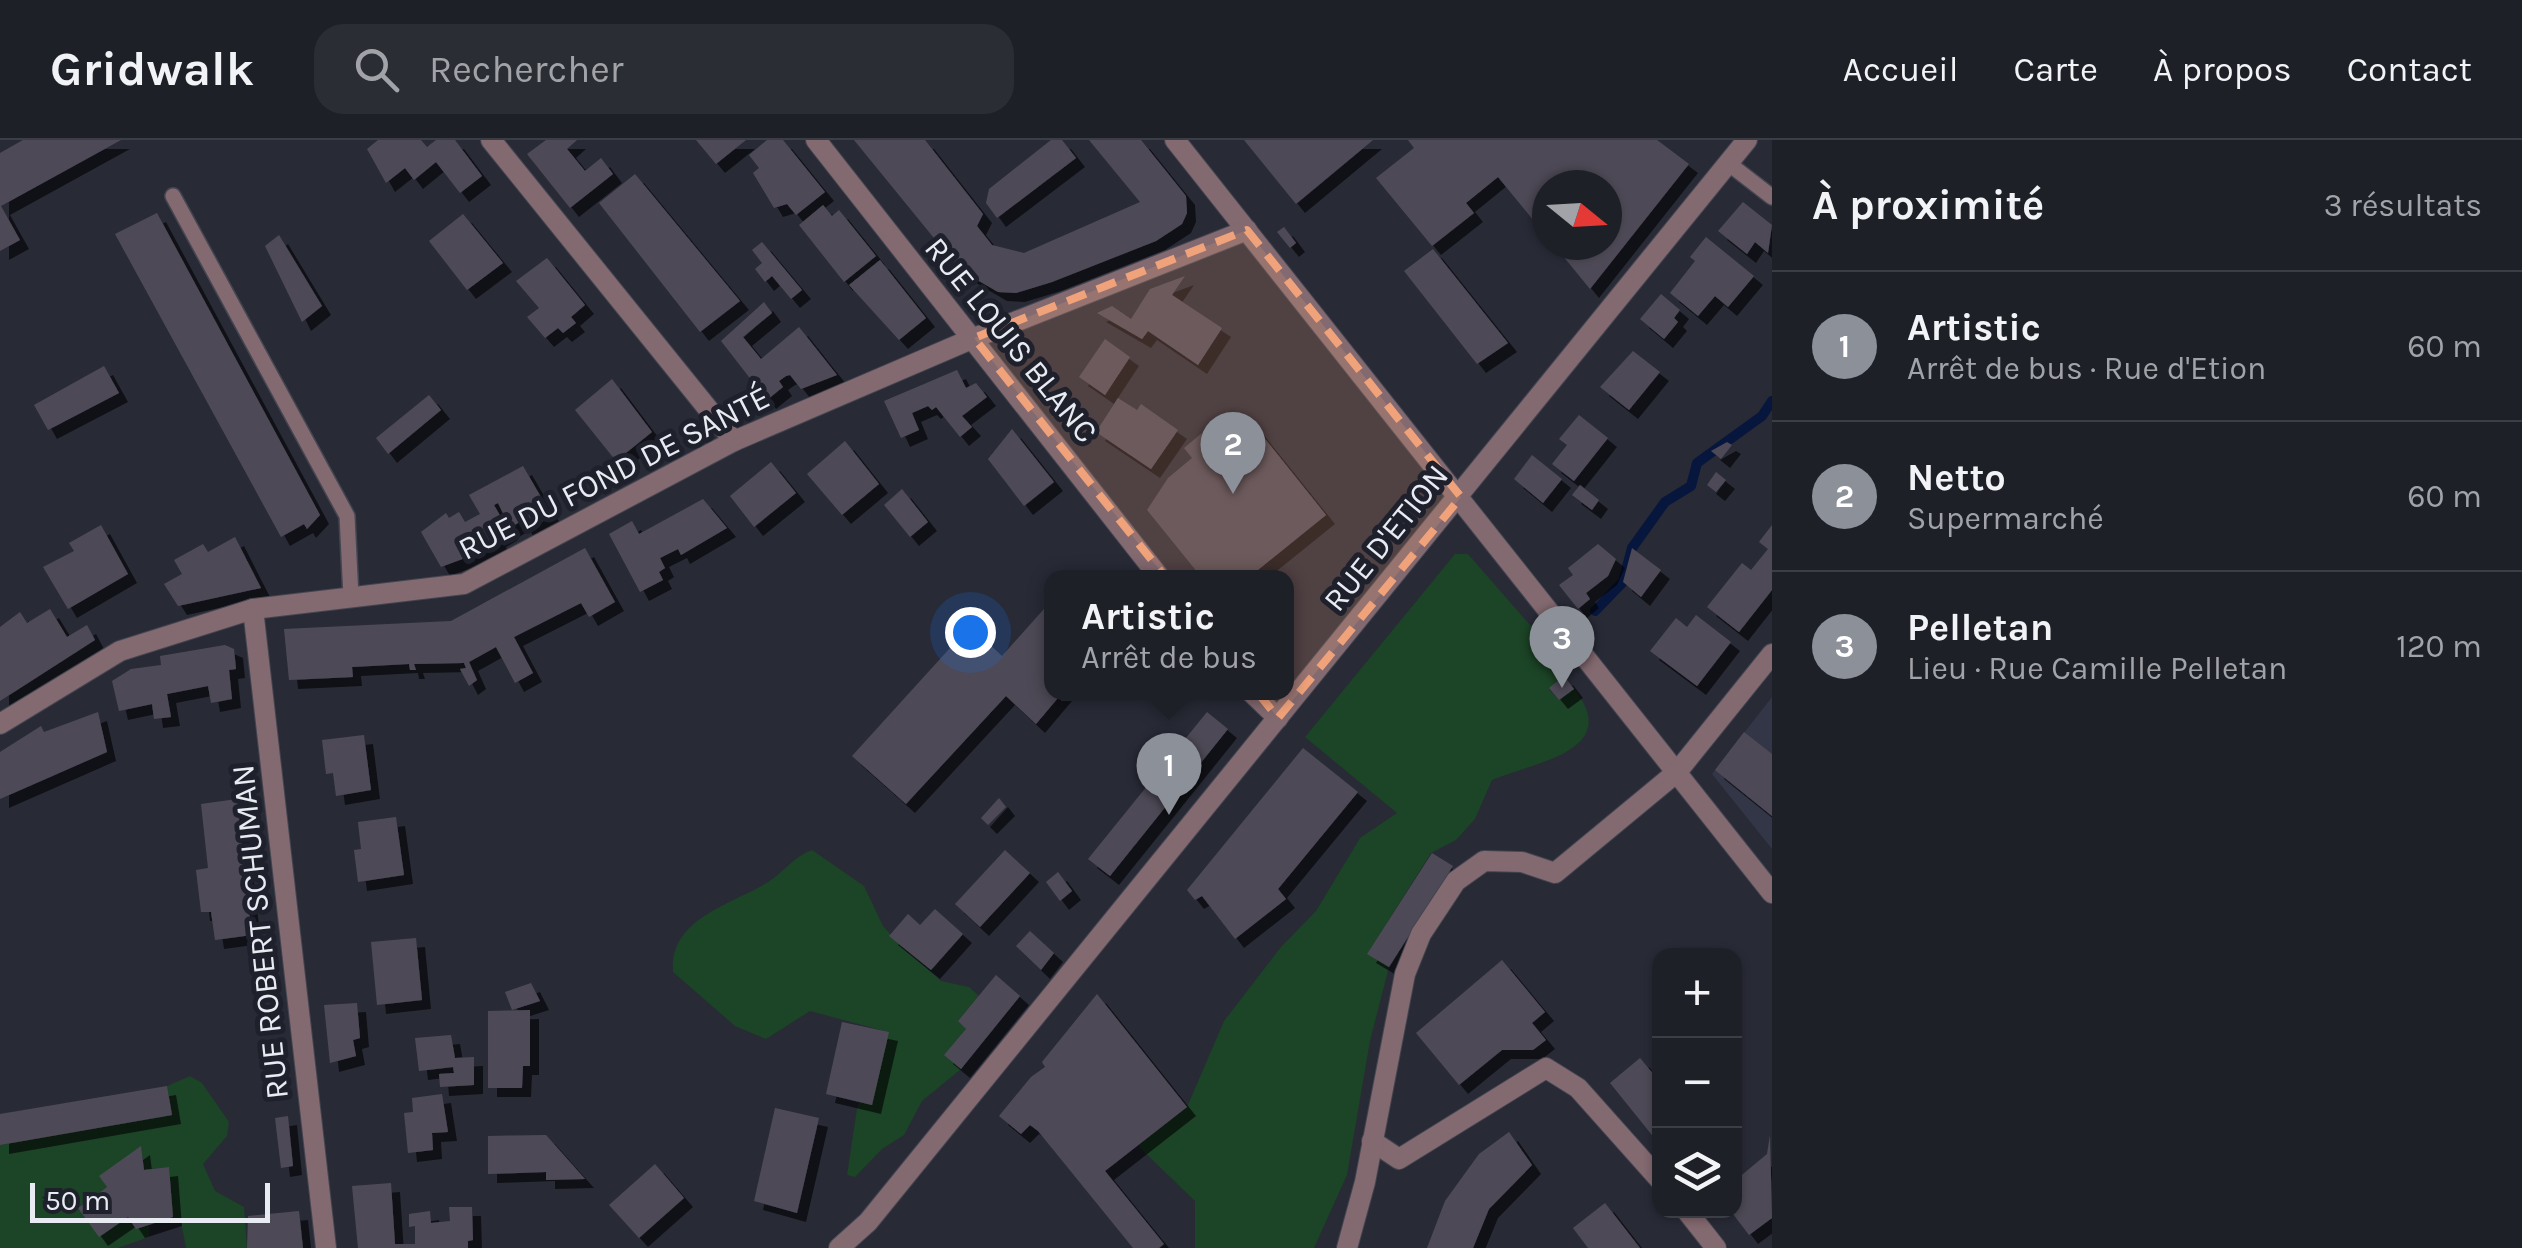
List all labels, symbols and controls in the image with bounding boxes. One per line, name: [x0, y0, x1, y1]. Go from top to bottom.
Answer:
search box: [314, 24, 1014, 114]
text: Gridwalk: [50, 41, 254, 97]
icon: search: [349, 42, 404, 97]
text: Rechercher: [429, 47, 623, 92]
text: Accueil: [1843, 49, 1958, 90]
text: Carte: [2013, 49, 2098, 90]
text: À propos: [2153, 49, 2292, 90]
text: Contact: [2347, 49, 2472, 90]
north arrow: [1532, 170, 1622, 260]
text: À proximité: [1812, 180, 2044, 230]
text: 3 résultats: [2324, 187, 2482, 224]
street label: RUE LOUIS BLANC: [917, 230, 1105, 450]
text: Artistic: [1907, 305, 2041, 350]
text: 1: [1839, 328, 1850, 365]
text: 60 m: [2407, 328, 2482, 365]
text: Arrêt de bus · Rue d'Etion: [1907, 350, 2266, 387]
street label: RUE DU FOND DE SANTÉ: [451, 377, 776, 568]
pin: 2: [1200, 412, 1266, 494]
text: Netto: [1907, 455, 2006, 500]
street label: RUE D'ETION: [1316, 458, 1456, 618]
text: 2: [1835, 478, 1854, 515]
text: 60 m: [2407, 478, 2482, 515]
text: Supermarché: [1907, 500, 2104, 537]
popup: [1044, 570, 1294, 700]
text: Artistic: [1081, 594, 1215, 639]
text: Pelletan: [1907, 605, 2053, 650]
pin: 3: [1530, 606, 1594, 688]
your location: [945, 607, 996, 658]
text: 3: [1835, 628, 1854, 665]
text: 120 m: [2396, 628, 2482, 665]
text: Arrêt de bus: [1081, 639, 1257, 676]
text: Lieu · Rue Camille Pelletan: [1907, 650, 2287, 687]
pin: 1: [1136, 732, 1202, 815]
street label: RUE ROBERT SCHUMAN: [224, 763, 296, 1101]
map controls: [1652, 948, 1742, 1218]
button: +: [1652, 948, 1742, 1038]
button: −: [1652, 1038, 1742, 1128]
button: layers: [1652, 1128, 1742, 1218]
scale bar: [30, 1178, 270, 1222]
text: 50 m: [45, 1184, 110, 1217]

